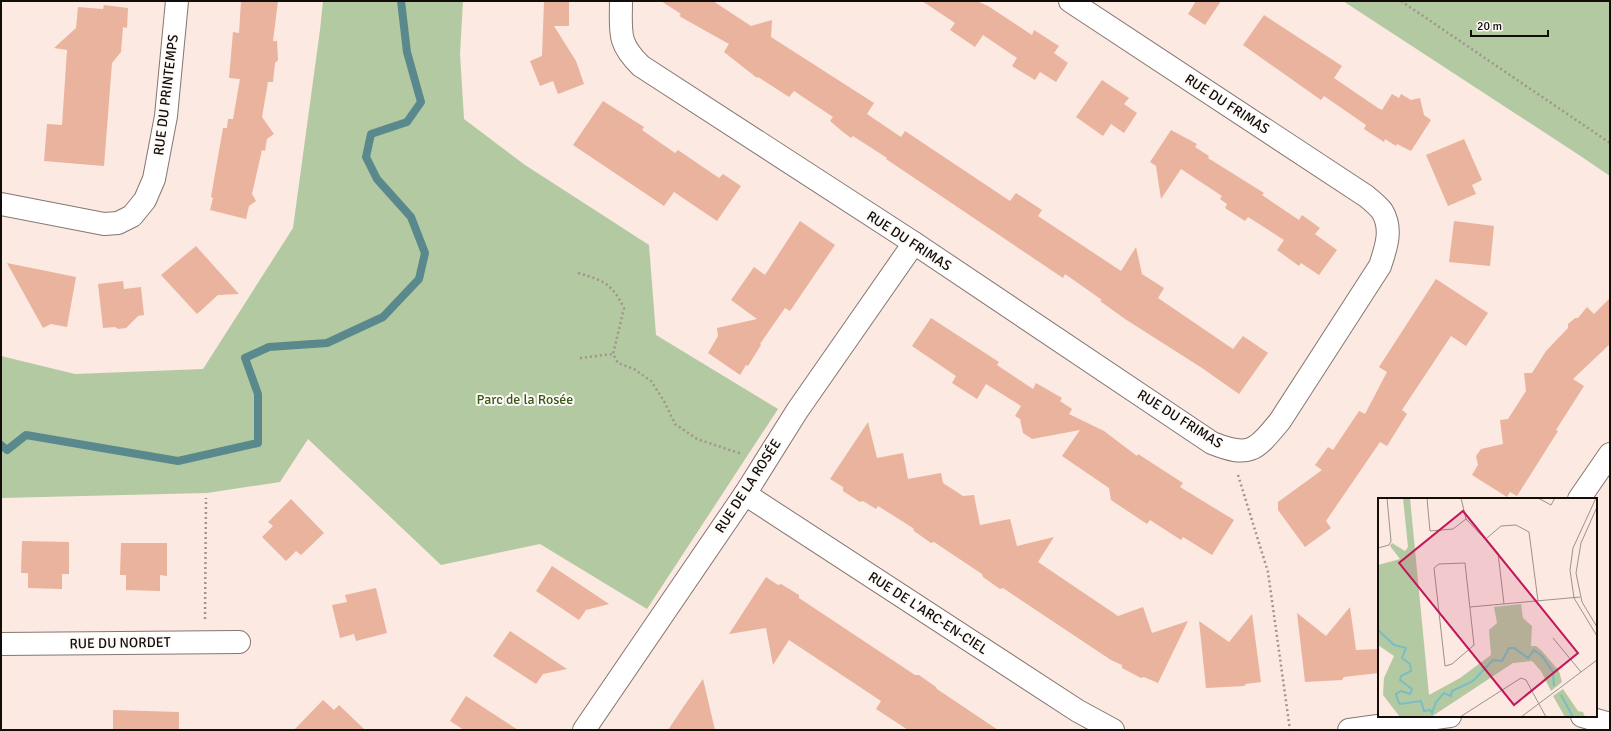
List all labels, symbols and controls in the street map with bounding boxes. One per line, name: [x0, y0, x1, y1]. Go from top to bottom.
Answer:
scale bar: [1471, 12, 1548, 38]
text: 20 m: [1477, 19, 1502, 34]
street label: RUE DU PRINTEMPS: [150, 33, 182, 157]
street label: RUE DU FRIMAS: [1181, 70, 1273, 138]
street label: RUE DU FRIMAS: [863, 207, 955, 275]
street label: RUE DU FRIMAS: [1134, 386, 1226, 452]
park label: Parc de la Rosée: [477, 391, 573, 408]
street label: RUE DE LA ROSÉE: [711, 436, 785, 536]
inset map: [1378, 498, 1597, 717]
street label: RUE DE L'ARC-EN-CIEL: [865, 568, 991, 658]
street label: RUE DU NORDET: [69, 634, 171, 652]

